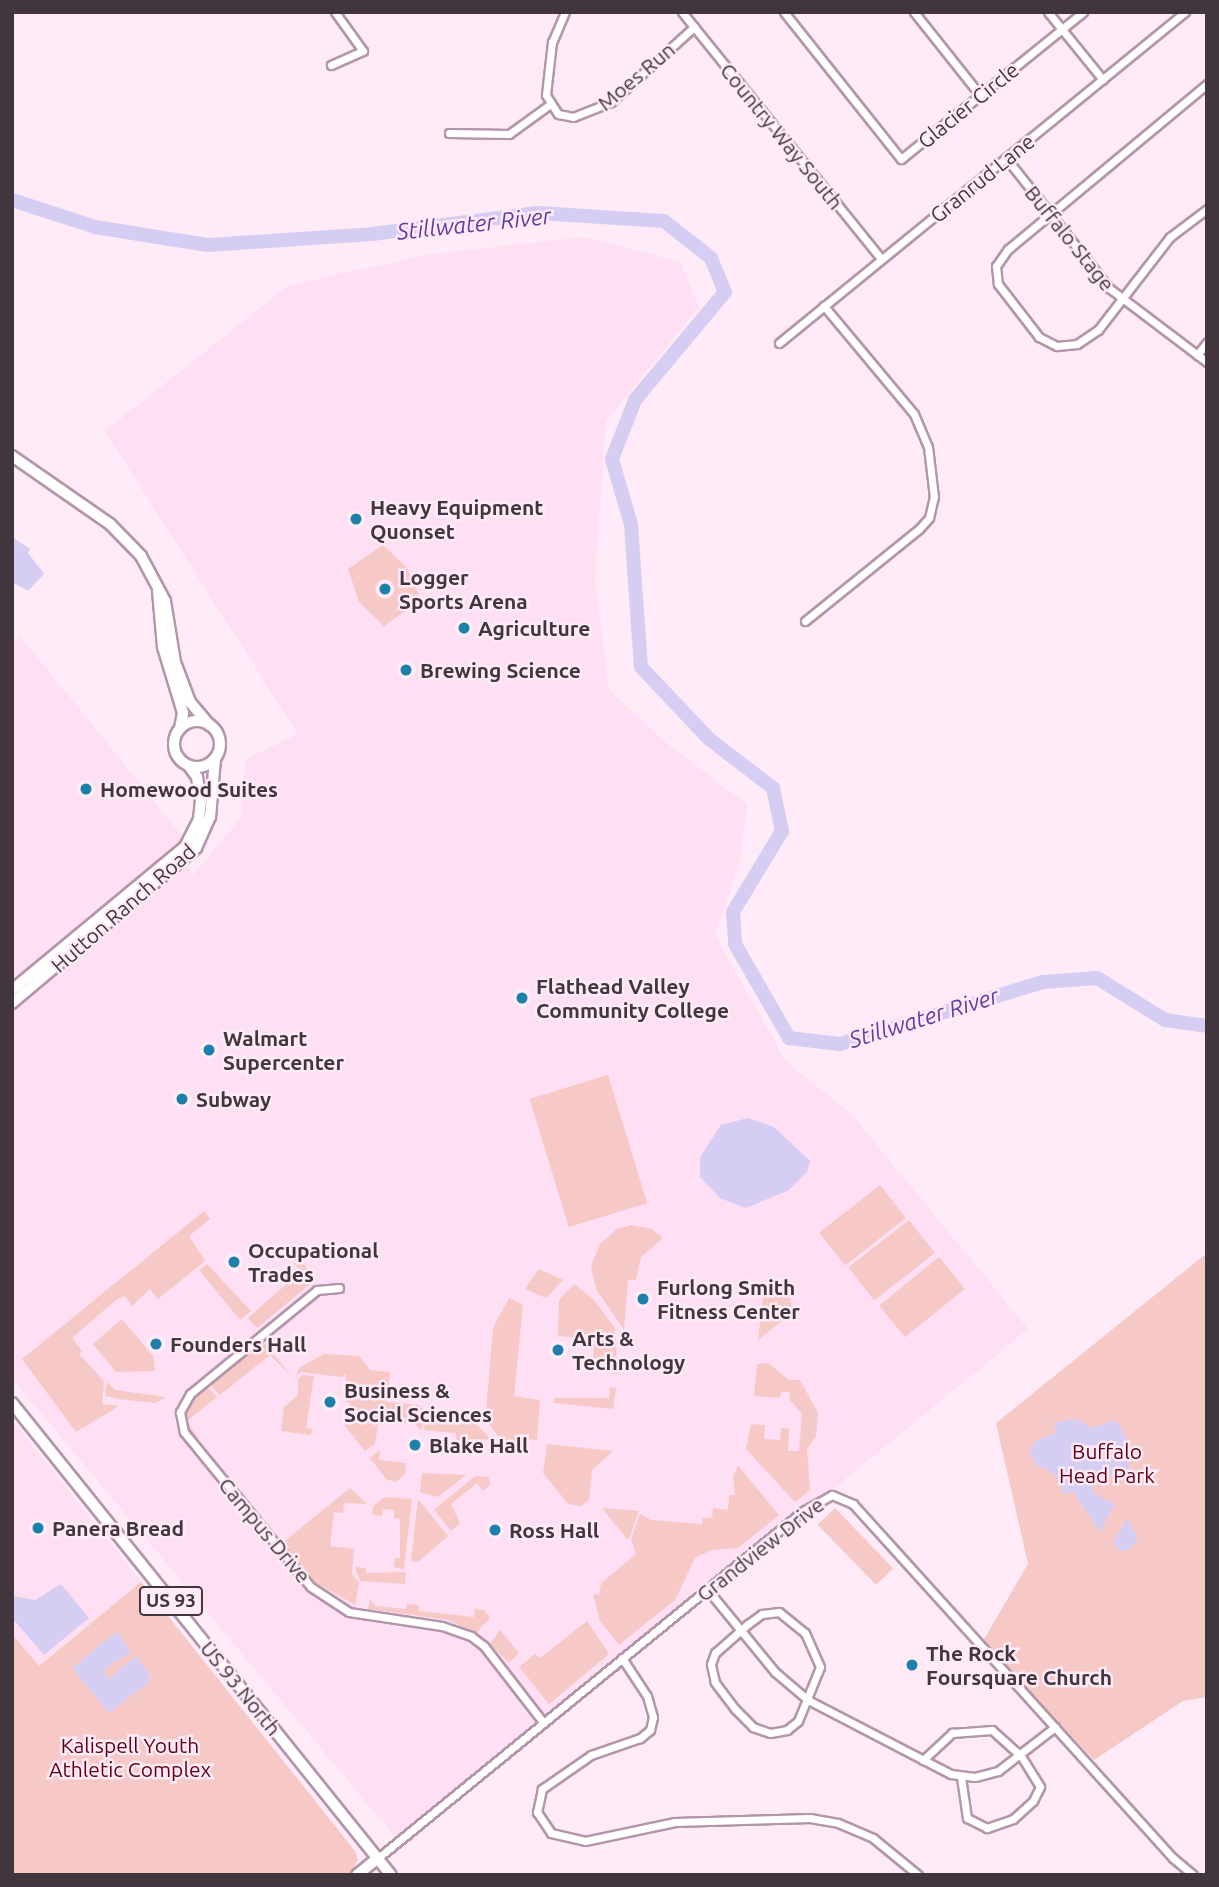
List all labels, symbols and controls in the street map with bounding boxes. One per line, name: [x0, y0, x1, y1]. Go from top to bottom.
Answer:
street label: Moes Run: [592, 36, 680, 116]
street label: Glacier Circle: [913, 57, 1023, 153]
street label: Country Way South: [715, 58, 849, 214]
street label: Granrud Lane: [925, 128, 1039, 228]
street label: Buffalo Stage: [1020, 180, 1120, 296]
water label: Stillwater River: [395, 202, 553, 246]
place label: Heavy Equipment Quonset: [370, 494, 543, 544]
marker: Heavy Equipment Quonset: [348, 511, 364, 527]
place label: Logger Sports Arena: [399, 564, 528, 614]
marker: Logger Sports Arena: [377, 581, 393, 597]
place label: Agriculture: [478, 615, 590, 641]
marker: Agriculture: [456, 620, 472, 636]
place label: Brewing Science: [420, 657, 581, 683]
marker: Brewing Science: [398, 662, 414, 678]
place label: Homewood Suites: [100, 776, 278, 802]
marker: Homewood Suites: [78, 781, 94, 797]
street label: Hutton Ranch Road: [46, 838, 200, 978]
place label: Flathead Valley Community College: [536, 973, 729, 1023]
water label: Stillwater River: [846, 982, 1002, 1054]
marker: Flathead Valley Community College: [514, 990, 530, 1006]
place label: Walmart Supercenter: [223, 1025, 344, 1075]
marker: Walmart Supercenter: [201, 1042, 217, 1058]
place label: Subway: [196, 1086, 271, 1112]
marker: Subway: [174, 1091, 190, 1107]
place label: Occupational Trades: [248, 1237, 379, 1287]
marker: Occupational Trades: [226, 1254, 242, 1270]
place label: Furlong Smith Fitness Center: [657, 1274, 800, 1324]
marker: Furlong Smith Fitness Center: [635, 1291, 651, 1307]
place label: Arts & Technology: [572, 1325, 685, 1375]
place label: Founders Hall: [170, 1331, 306, 1357]
marker: Founders Hall: [148, 1336, 164, 1352]
marker: Arts & Technology: [550, 1342, 566, 1358]
place label: Business & Social Sciences: [344, 1377, 492, 1427]
marker: Business & Social Sciences: [322, 1394, 338, 1410]
place label: Blake Hall: [429, 1432, 528, 1458]
marker: Blake Hall: [407, 1437, 423, 1453]
park label: Buffalo Head Park: [1059, 1438, 1155, 1488]
street label: Campus Drive: [214, 1472, 316, 1588]
street label: Grandview Drive: [691, 1491, 829, 1607]
place label: Panera Bread: [52, 1515, 184, 1541]
place label: Ross Hall: [509, 1517, 599, 1543]
marker: Panera Bread: [30, 1520, 46, 1536]
marker: Ross Hall: [487, 1522, 503, 1538]
road number: US 93: [138, 1586, 204, 1616]
street label: US 93 North: [195, 1636, 287, 1740]
place label: The Rock Foursquare Church: [926, 1640, 1112, 1690]
marker: The Rock Foursquare Church: [904, 1657, 920, 1673]
park label: Kalispell Youth Athletic Complex: [49, 1732, 211, 1782]

